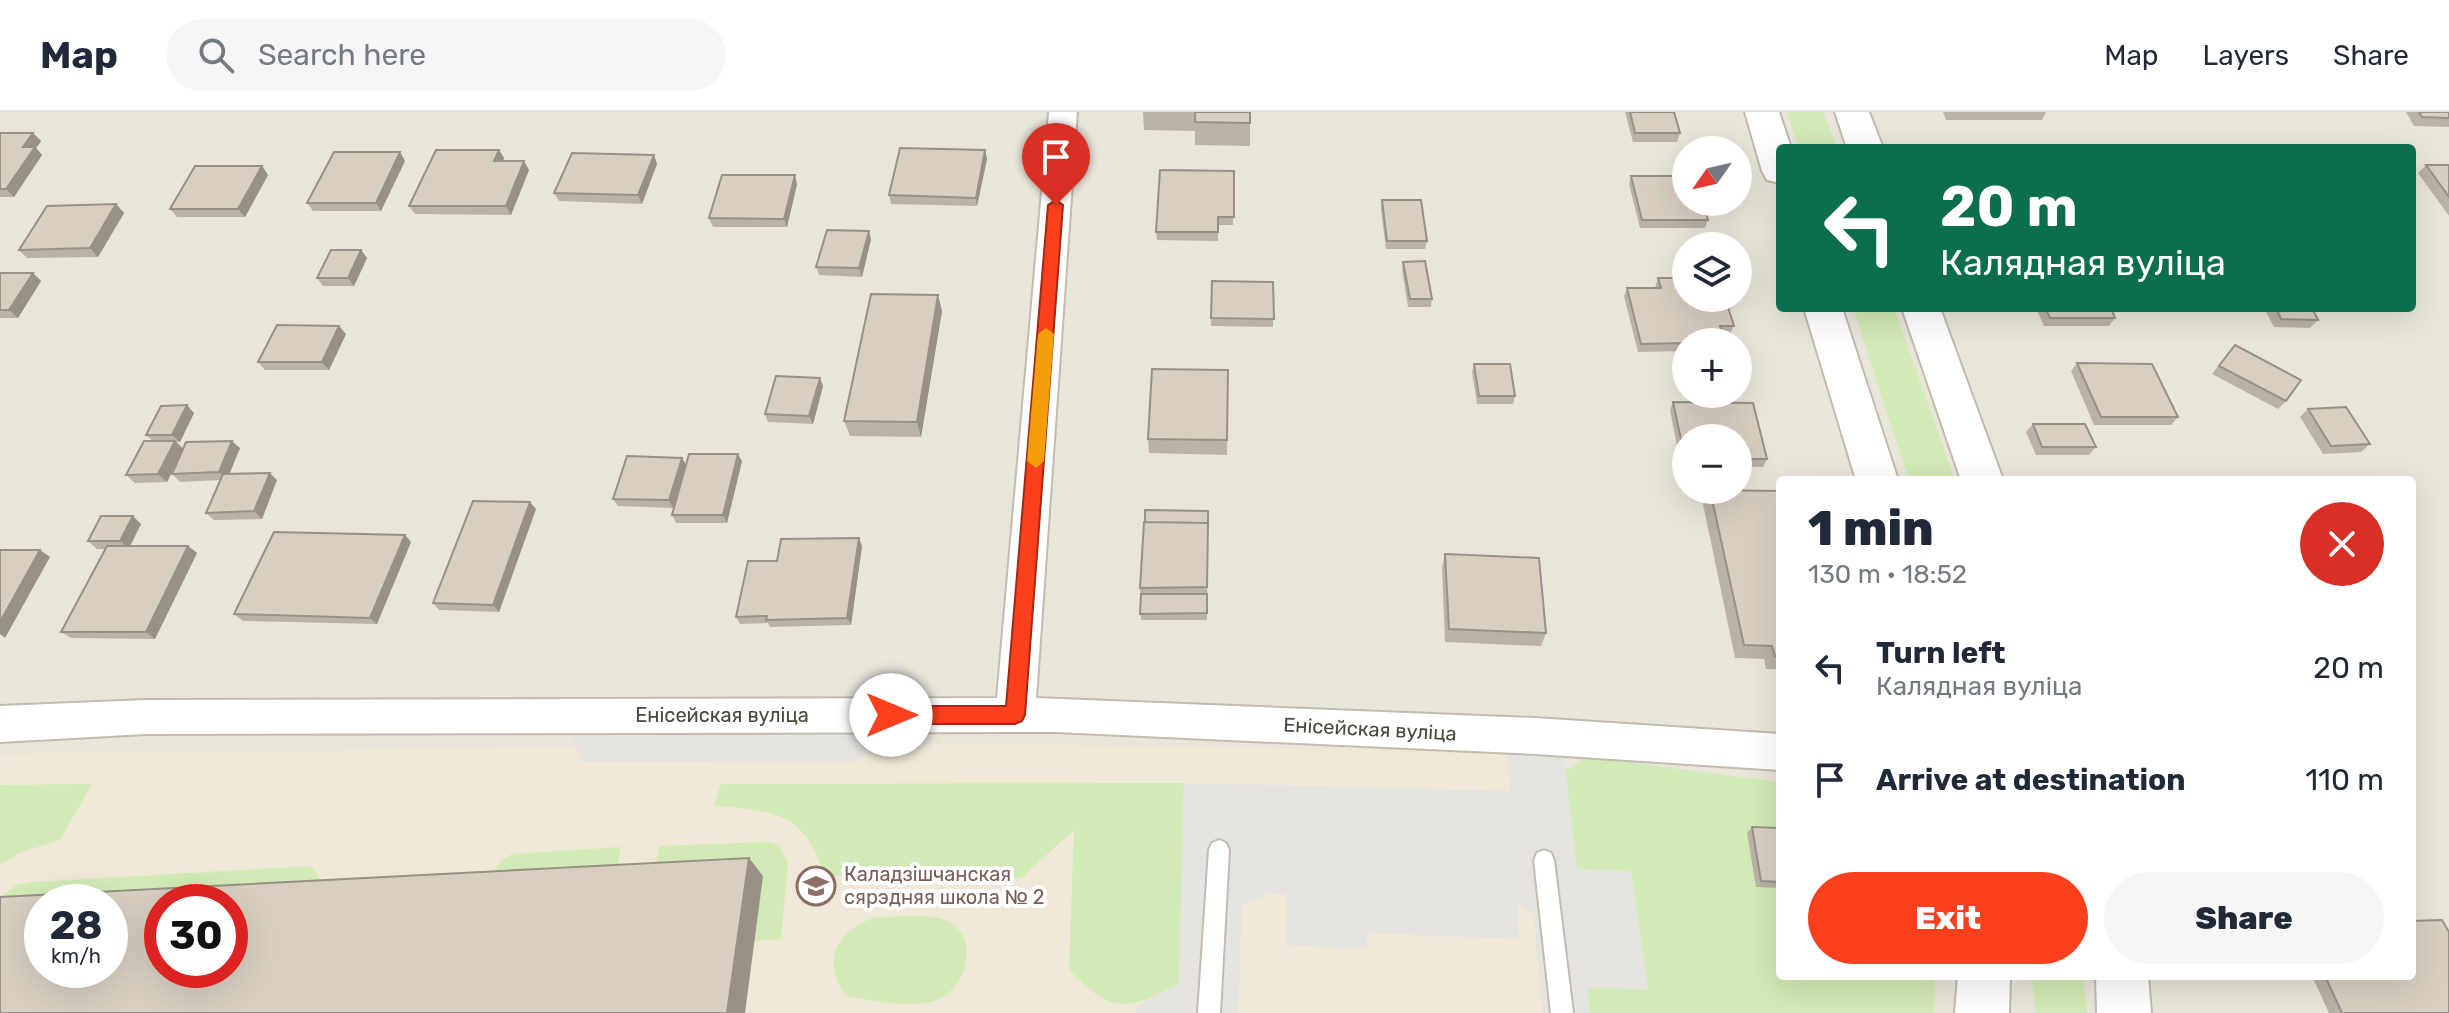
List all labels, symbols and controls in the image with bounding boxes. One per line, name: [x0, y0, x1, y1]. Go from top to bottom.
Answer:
search box: [166, 19, 726, 91]
text: Map: [40, 32, 118, 78]
icon: search: [194, 33, 238, 77]
text: Search here: [258, 37, 426, 73]
text: Map: [2104, 39, 2159, 72]
text: Layers: [2203, 39, 2289, 72]
text: Share: [2333, 39, 2409, 72]
pin: [1022, 123, 1090, 205]
icon: arrive: [1034, 135, 1078, 179]
north arrow: [1672, 136, 1752, 216]
map controls: [1672, 136, 1752, 504]
text: 20 m: [1940, 174, 2078, 240]
icon: left: [1808, 176, 1912, 280]
button: layers: [1672, 232, 1752, 312]
text: Калядная вуліца: [1940, 241, 2226, 284]
button: +: [1672, 328, 1752, 408]
button: −: [1672, 424, 1752, 504]
text: 1 min: [1808, 500, 1934, 557]
button: close: [2300, 502, 2384, 586]
text: 130 m · 18:52: [1808, 559, 1967, 590]
text: Turn left: [1876, 635, 2006, 671]
icon: left: [1808, 646, 1852, 690]
text: 20 m: [2313, 650, 2384, 686]
text: Калядная вуліца: [1876, 671, 2082, 702]
position arrow: [849, 673, 933, 757]
street label: Енісейская вуліца: [635, 703, 809, 727]
street label: Енісейская вуліца: [1283, 712, 1457, 746]
icon: arrive: [1808, 758, 1852, 802]
text: Arrive at destination: [1876, 762, 2186, 798]
text: 110 m: [2305, 762, 2384, 798]
place label: Каладзішчанская сярэдняя школа № 2: [844, 862, 1044, 909]
school or university icon: Каладзішчанская сярэдняя школа № 2: [795, 865, 837, 907]
button: Exit: [1808, 872, 2088, 964]
button: Share: [2104, 872, 2384, 964]
speed limit sign: 30: [144, 884, 248, 988]
text: 28: [49, 902, 103, 949]
text: km/h: [51, 944, 101, 968]

